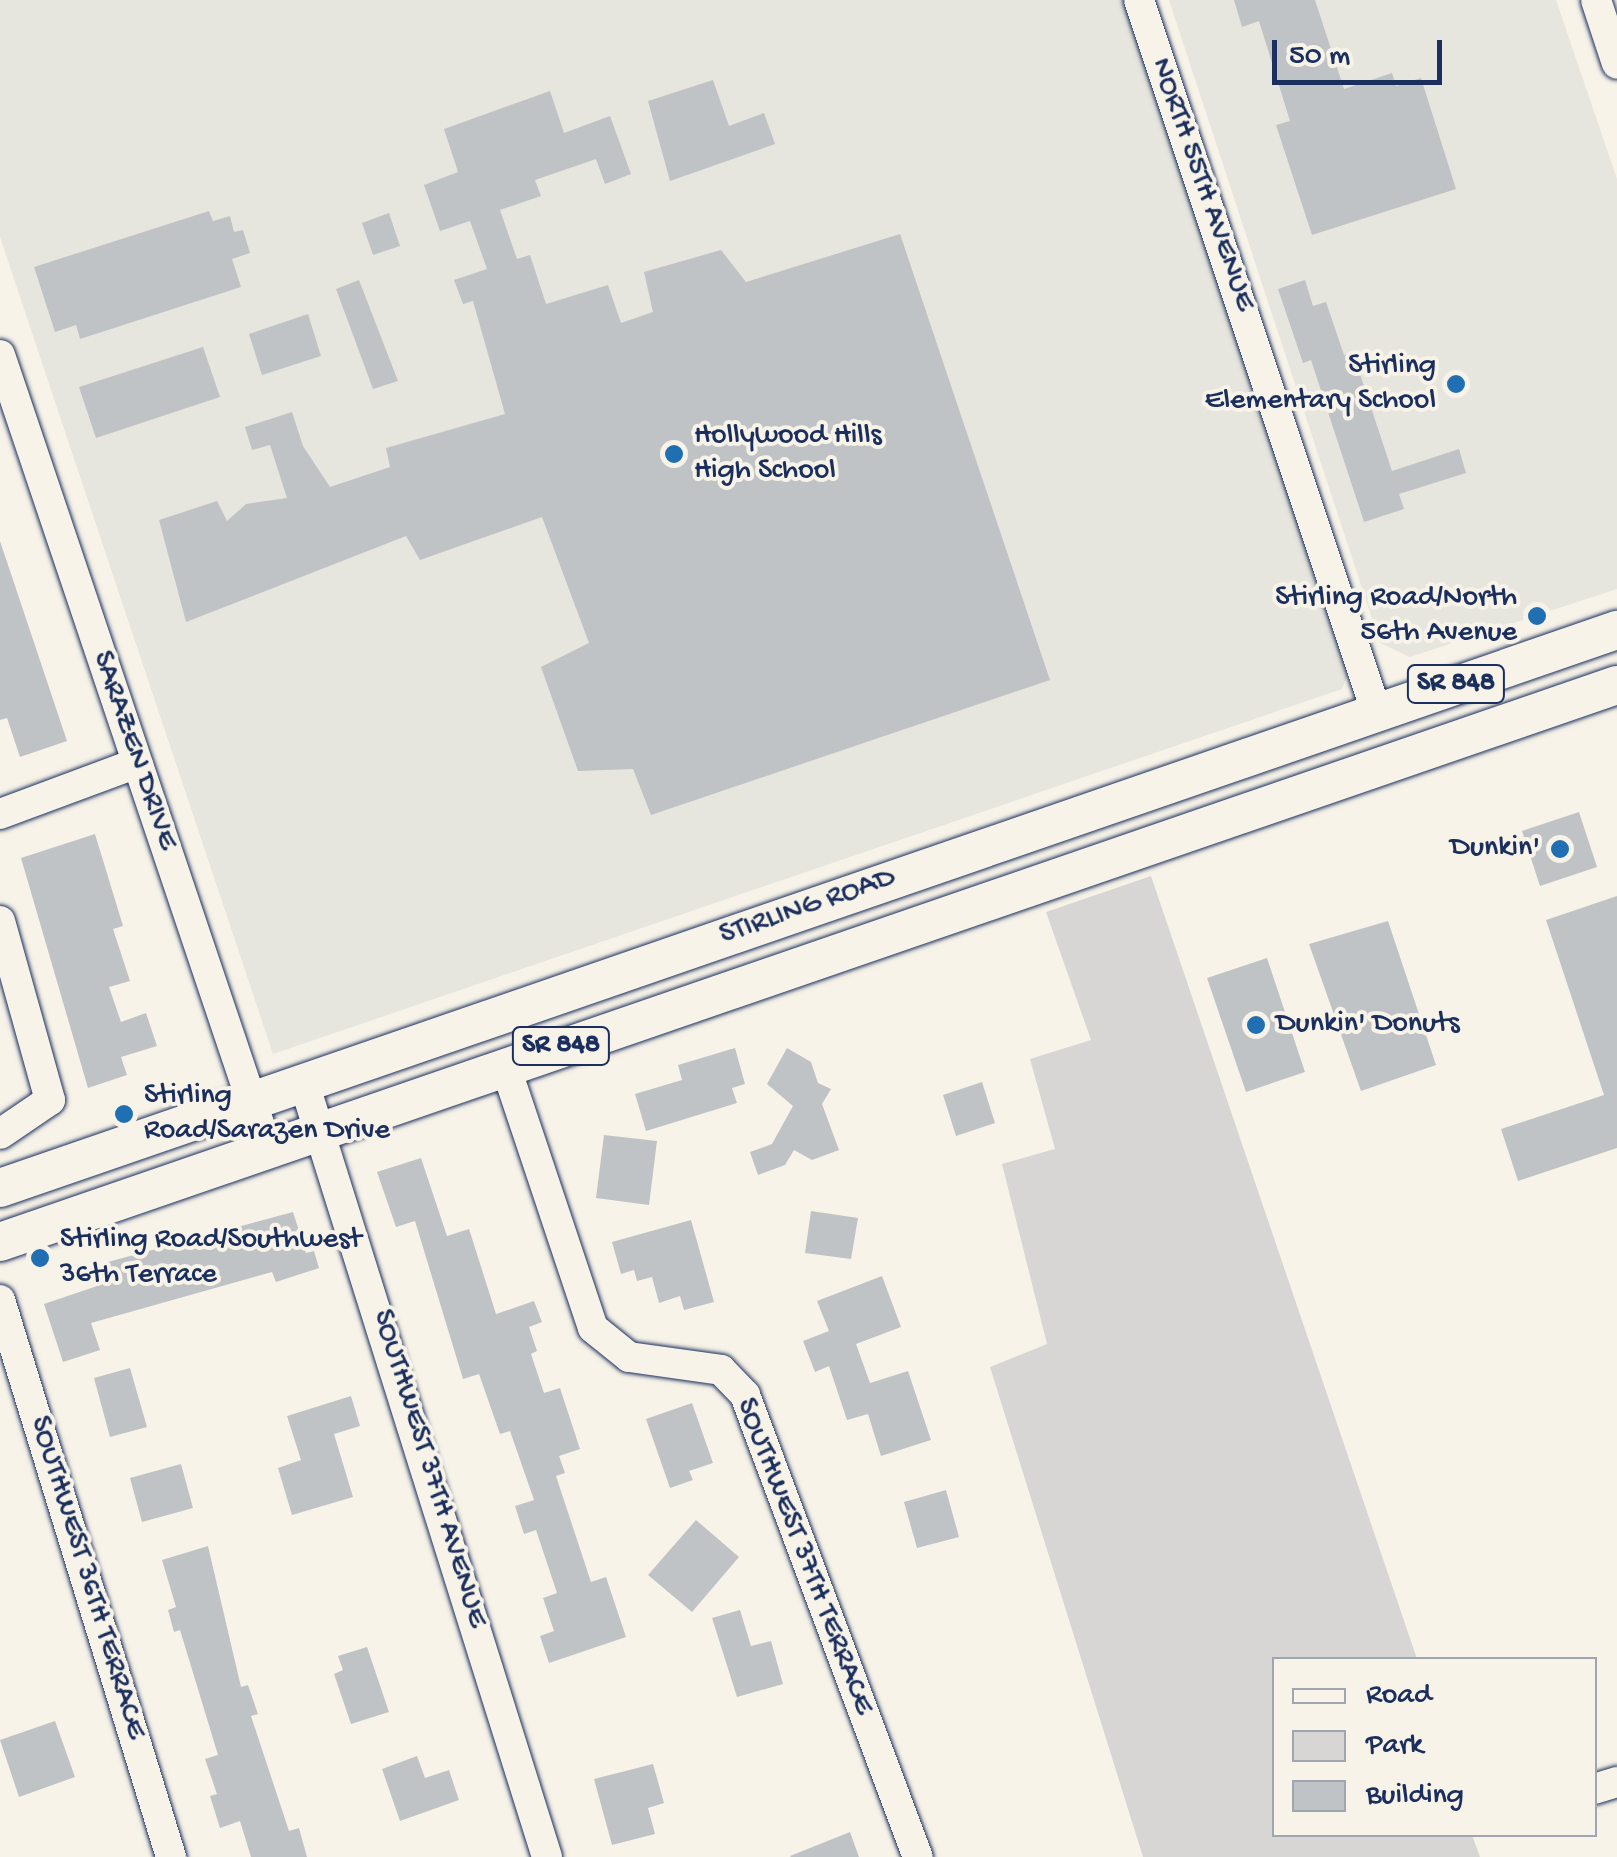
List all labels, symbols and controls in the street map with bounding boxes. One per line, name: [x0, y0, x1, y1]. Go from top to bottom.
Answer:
scale bar: [1277, 20, 1447, 82]
text: 50 m: [1289, 40, 1350, 75]
street label: NORTH 55TH AVENUE: [1141, 54, 1261, 316]
place label: Stirling Elementary School: [1205, 349, 1436, 420]
marker: Stirling Elementary School: [1445, 373, 1467, 395]
place label: Hollywood Hills High School: [694, 419, 882, 490]
marker: Hollywood Hills High School: [663, 443, 685, 465]
place label: Stirling Road/North 56th Avenue: [1275, 581, 1517, 652]
marker: Stirling Road/North 56th Avenue: [1526, 605, 1548, 627]
street label: SARAZEN DRIVE: [82, 647, 184, 855]
road number: SR 848: [1406, 661, 1506, 707]
place label: Dunkin': [1450, 831, 1540, 867]
marker: Dunkin': [1549, 838, 1571, 860]
street label: STIRLING ROAD: [716, 861, 900, 955]
place label: Dunkin' Donuts: [1276, 1007, 1459, 1043]
marker: Dunkin' Donuts: [1245, 1014, 1267, 1036]
road number: SR 848: [511, 1023, 611, 1069]
place label: Stirling Road/Sarazen Drive: [144, 1079, 390, 1150]
marker: Stirling Road/Sarazen Drive: [113, 1103, 135, 1125]
place label: Stirling Road/Southwest 36th Terrace: [60, 1223, 361, 1294]
marker: Stirling Road/Southwest 36th Terrace: [29, 1247, 51, 1269]
street label: SOUTHWEST 37TH AVENUE: [362, 1306, 494, 1632]
street label: SOUTHWEST 37TH TERRACE: [726, 1394, 880, 1720]
street label: SOUTHWEST 36TH TERRACE: [20, 1412, 152, 1744]
legend: [1272, 1657, 1597, 1837]
text: Road: [1366, 1679, 1432, 1714]
text: Park: [1366, 1729, 1423, 1764]
text: Building: [1366, 1779, 1464, 1814]

